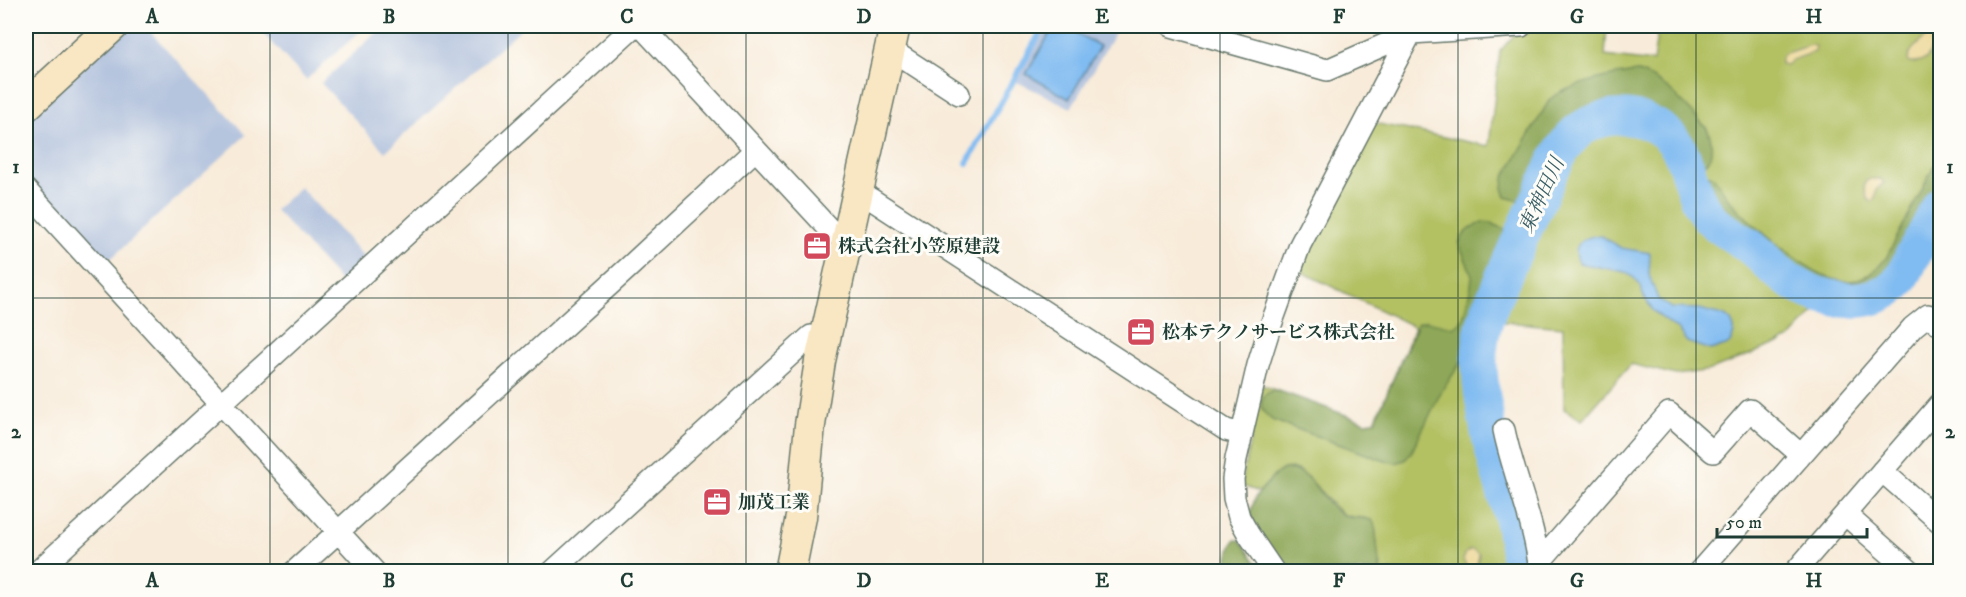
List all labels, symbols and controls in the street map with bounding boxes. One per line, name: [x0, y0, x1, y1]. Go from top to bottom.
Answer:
text: A: [145, 5, 160, 30]
text: B: [383, 5, 395, 30]
text: C: [620, 5, 634, 30]
text: D: [857, 5, 872, 30]
text: E: [1095, 5, 1109, 30]
text: F: [1333, 5, 1346, 30]
text: G: [1570, 5, 1584, 30]
text: H: [1806, 5, 1823, 30]
water label: 東神田川: [1514, 152, 1571, 237]
text: 1: [12, 155, 20, 180]
text: 1: [1946, 155, 1954, 180]
office icon: 株式会社小笠原建設: [801, 230, 833, 262]
place label: 株式会社小笠原建設: [838, 236, 1000, 258]
office icon: 松本テクノサービス株式会社: [1125, 316, 1157, 348]
place label: 松本テクノサービス株式会社: [1162, 322, 1395, 344]
text: 2: [11, 420, 22, 445]
text: 2: [1945, 420, 1956, 445]
office icon: 加茂工業: [701, 486, 733, 518]
place label: 加茂工業: [738, 492, 810, 514]
scale bar: [1717, 501, 1867, 539]
text: 50 m: [1726, 512, 1762, 534]
text: A: [145, 569, 160, 594]
text: B: [383, 569, 395, 594]
text: C: [620, 569, 634, 594]
text: D: [857, 569, 872, 594]
text: E: [1095, 569, 1109, 594]
text: F: [1333, 569, 1346, 594]
text: G: [1570, 569, 1584, 594]
text: H: [1806, 569, 1823, 594]

